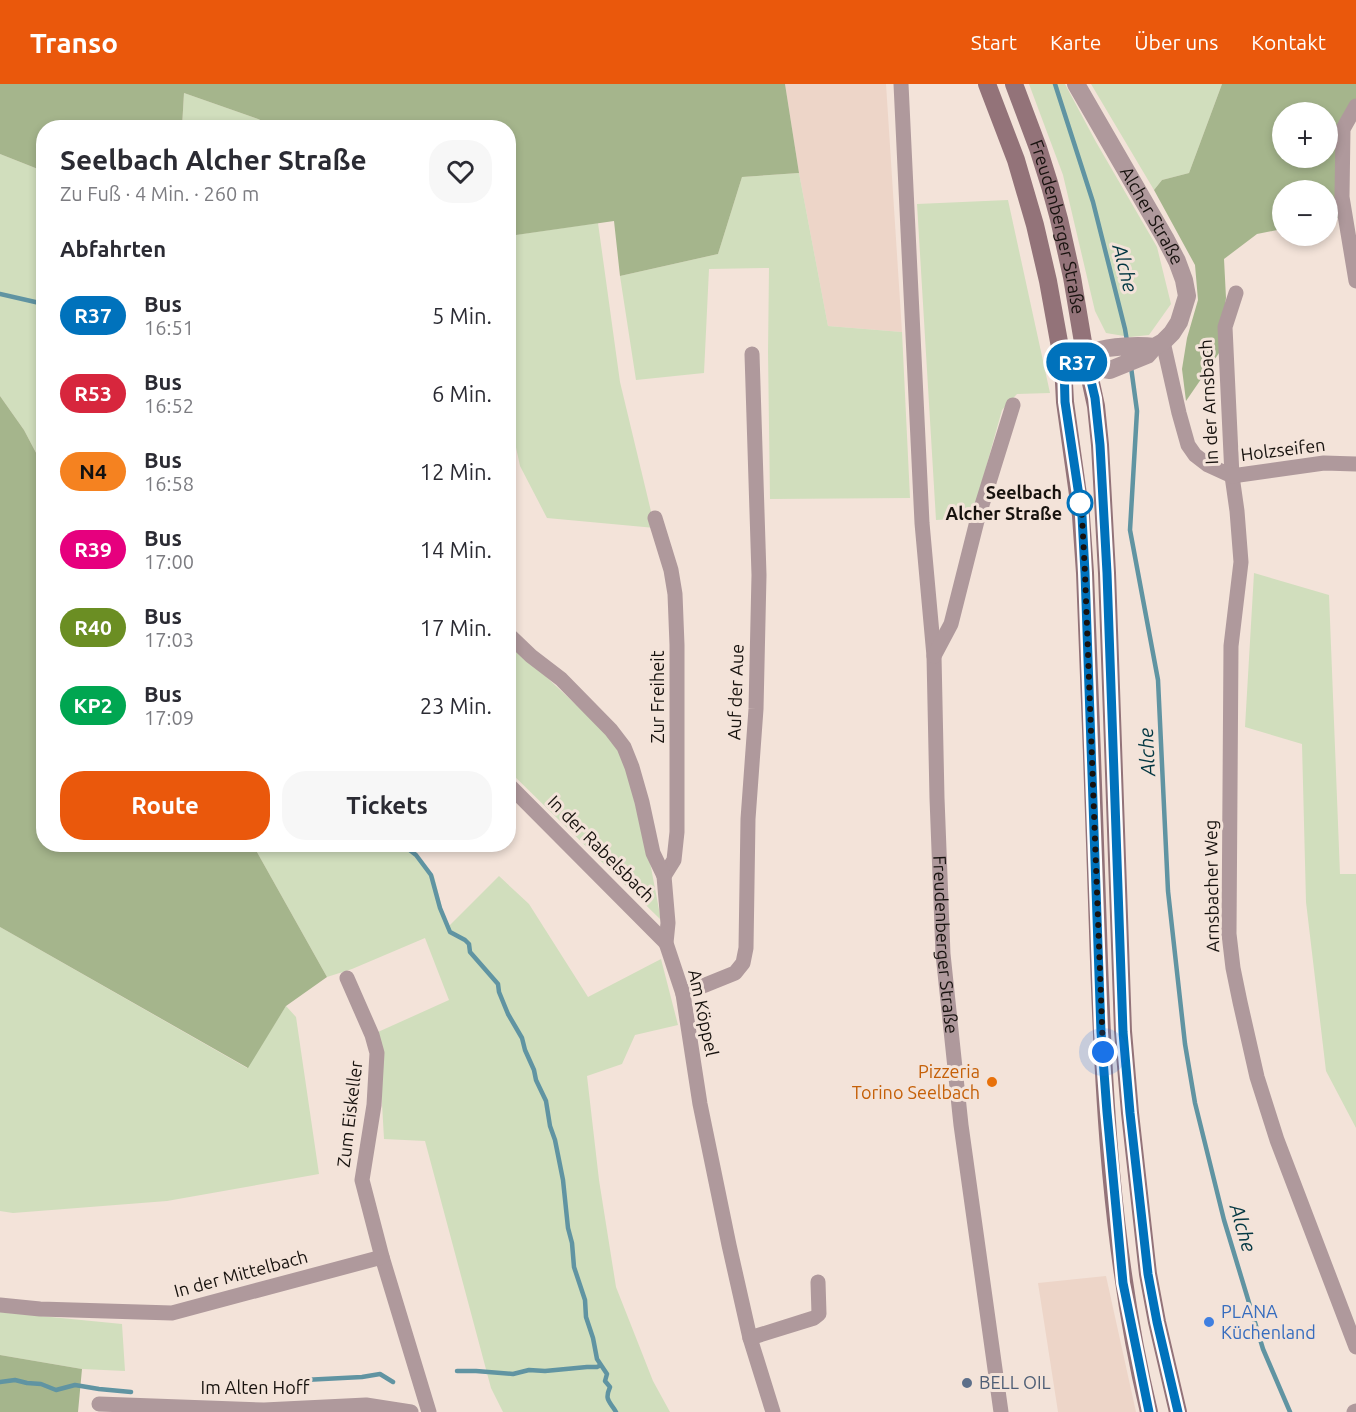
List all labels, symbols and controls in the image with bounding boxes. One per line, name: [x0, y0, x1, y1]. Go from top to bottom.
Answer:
text: Transo: [30, 27, 118, 58]
text: Start: [971, 30, 1017, 54]
text: Karte: [1050, 30, 1101, 54]
text: Über uns: [1134, 30, 1218, 54]
text: Kontakt: [1251, 30, 1326, 54]
map controls: [1272, 102, 1338, 246]
button: +: [1272, 102, 1338, 168]
street label: Freudenberger Straße: [1027, 137, 1089, 316]
button: heart: [429, 140, 492, 203]
text: Seelbach Alcher Straße: [60, 144, 367, 175]
street label: Alcher Straße: [1114, 163, 1186, 269]
button: −: [1272, 180, 1338, 246]
text: Zu Fuß · 4 Min. · 260 m: [60, 182, 259, 205]
text: Abfahrten: [60, 236, 166, 261]
water label: Alche: [1107, 242, 1143, 294]
text: Bus: [144, 291, 182, 316]
text: R37: [74, 303, 112, 327]
text: 5 Min.: [432, 303, 492, 328]
text: 16:51: [144, 316, 194, 339]
street label: In der Arnsbach: [1195, 339, 1221, 465]
line badge: R37: [1042, 342, 1112, 382]
text: R37: [1058, 350, 1096, 374]
text: Bus: [144, 369, 182, 394]
text: R53: [74, 381, 112, 405]
text: 6 Min.: [432, 381, 492, 406]
text: 16:52: [144, 394, 194, 417]
street label: Holzseifen: [1239, 434, 1326, 464]
text: Bus: [144, 447, 182, 472]
text: N4: [79, 459, 107, 483]
text: 12 Min.: [420, 459, 492, 484]
text: 16:58: [144, 472, 194, 495]
place label: Seelbach Alcher Straße: [946, 482, 1062, 523]
marker: Seelbach Alcher Straße: [1067, 490, 1093, 516]
text: Bus: [144, 525, 182, 550]
text: R39: [74, 537, 112, 561]
text: 14 Min.: [420, 537, 492, 562]
text: 17:00: [144, 550, 194, 573]
text: Bus: [144, 603, 182, 628]
text: R40: [74, 615, 112, 639]
text: 17 Min.: [420, 615, 492, 640]
text: 17:03: [144, 628, 194, 651]
street label: Auf der Aue: [723, 643, 747, 740]
street label: Zur Freiheit: [647, 650, 667, 744]
text: Bus: [144, 681, 182, 706]
text: KP2: [73, 693, 113, 717]
text: 23 Min.: [420, 693, 492, 718]
text: 17:09: [144, 706, 194, 729]
water label: Alche: [1134, 727, 1159, 778]
button: Route: [60, 771, 270, 840]
button: Tickets: [282, 771, 492, 840]
street label: In der Rabelsbach: [544, 791, 659, 906]
street label: Arnsbacher Weg: [1200, 820, 1222, 952]
street label: Freudenberger Straße: [930, 855, 962, 1035]
street label: Am Köppel: [685, 968, 723, 1058]
your location: [1088, 1037, 1118, 1067]
street label: Zum Eiskeller: [333, 1059, 365, 1168]
place label: Pizzeria Torino Seelbach: [852, 1061, 980, 1102]
marker: Pizzeria Torino Seelbach: [985, 1075, 999, 1089]
water label: Alche: [1225, 1200, 1261, 1254]
street label: In der Mittelbach: [172, 1246, 310, 1301]
place label: PLANA Küchenland: [1221, 1301, 1316, 1342]
marker: PLANA Küchenland: [1202, 1315, 1216, 1329]
place label: BELL OIL: [979, 1372, 1051, 1392]
marker: BELL OIL: [960, 1376, 974, 1390]
street label: Im Alten Hoff: [201, 1377, 310, 1397]

